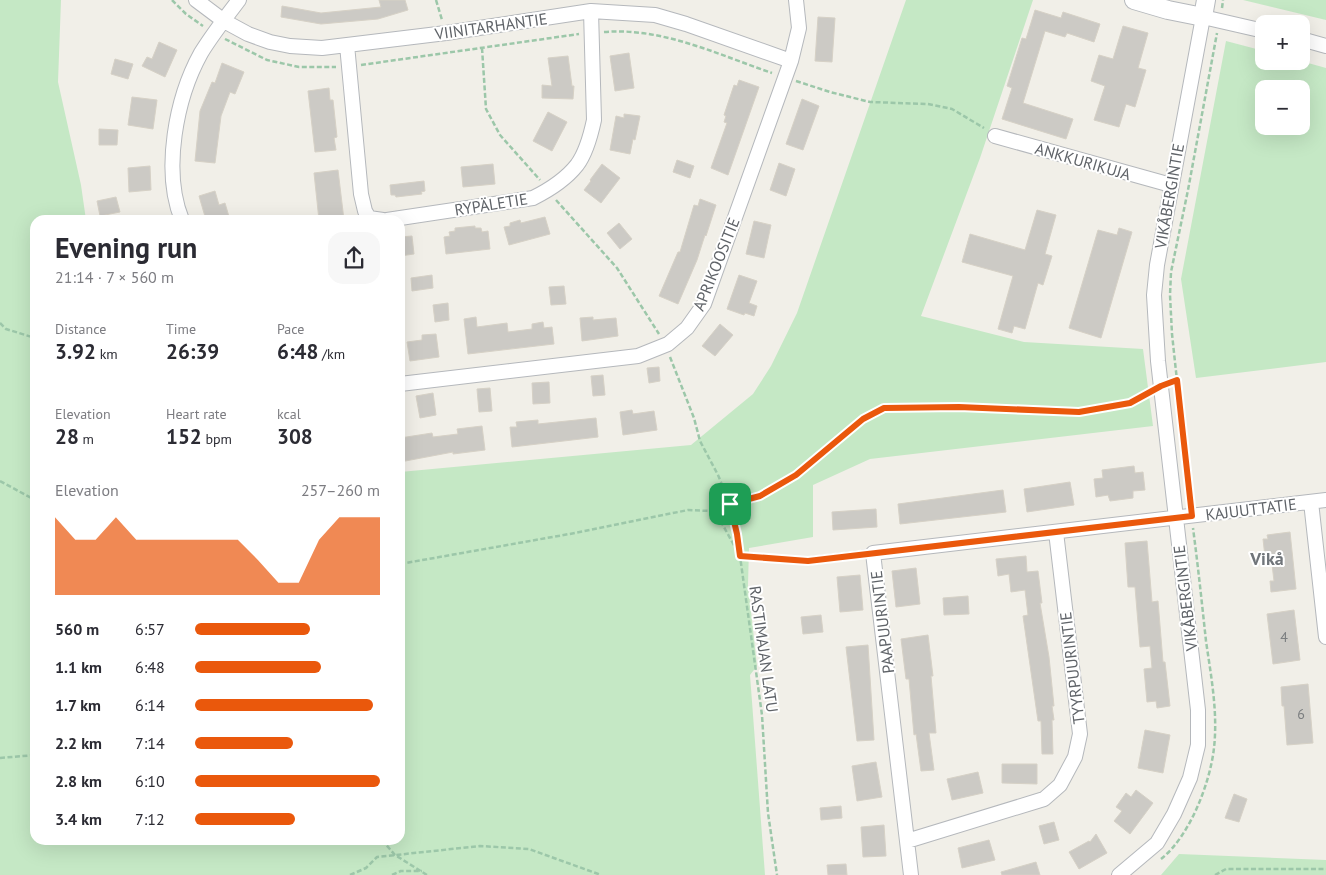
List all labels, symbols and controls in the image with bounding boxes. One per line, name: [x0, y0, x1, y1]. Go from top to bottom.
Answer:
street label: VIINITARHANTIE: [432, 8, 549, 44]
map controls: [1255, 15, 1310, 135]
button: +: [1255, 15, 1310, 70]
button: −: [1255, 80, 1310, 135]
street label: ANKKURIKUJA: [1033, 138, 1134, 184]
street label: VIKÅBERGINTIE: [1150, 142, 1188, 251]
street label: RYPÄLETIE: [453, 188, 529, 220]
street label: APRIKOOSITIE: [688, 215, 744, 313]
text: Evening run: [55, 229, 197, 266]
button: share: [328, 232, 380, 284]
text: 21:14 · 7 × 560 m: [55, 267, 174, 287]
text: Distance: [55, 320, 106, 338]
text: Time: [166, 320, 196, 338]
text: Pace: [277, 320, 304, 338]
text: 3.92: [55, 338, 96, 365]
text: 26:39: [166, 338, 219, 365]
text: 6:48: [277, 338, 318, 365]
text: km: [96, 345, 118, 363]
text: /km: [318, 345, 345, 363]
text: Elevation: [55, 405, 111, 423]
text: Heart rate: [166, 405, 227, 423]
text: kcal: [277, 405, 301, 423]
text: 28: [55, 423, 79, 450]
text: 152: [166, 423, 202, 450]
text: 308: [277, 423, 313, 450]
text: m: [79, 430, 94, 448]
text: bpm: [202, 430, 232, 448]
text: Elevation: [55, 480, 119, 500]
text: 257–260 m: [301, 480, 380, 500]
pin: [709, 483, 751, 525]
icon: arrive: [716, 490, 744, 518]
street label: KAJUUTTATIE: [1204, 493, 1298, 525]
street label: VIKÅBERGINTIE: [1169, 544, 1202, 653]
district label: Vikå: [1249, 547, 1284, 570]
street label: PAAPUURINTIE: [866, 569, 898, 675]
street label: RASTIMAJAN LATU: [745, 584, 783, 714]
street label: TYYRPUURINTIE: [1055, 611, 1089, 725]
text: 560 m: [55, 619, 99, 639]
text: 6:57: [135, 619, 165, 639]
house number: 4: [1280, 628, 1288, 646]
text: 1.1 km: [55, 657, 102, 677]
text: 6:48: [135, 657, 165, 677]
text: 1.7 km: [55, 695, 101, 715]
text: 6:14: [135, 695, 165, 715]
house number: 6: [1297, 705, 1305, 723]
text: 2.2 km: [55, 733, 102, 753]
text: 7:14: [135, 733, 165, 753]
text: 2.8 km: [55, 771, 102, 791]
text: 6:10: [135, 771, 165, 791]
text: 3.4 km: [55, 809, 102, 829]
text: 7:12: [135, 809, 165, 829]

